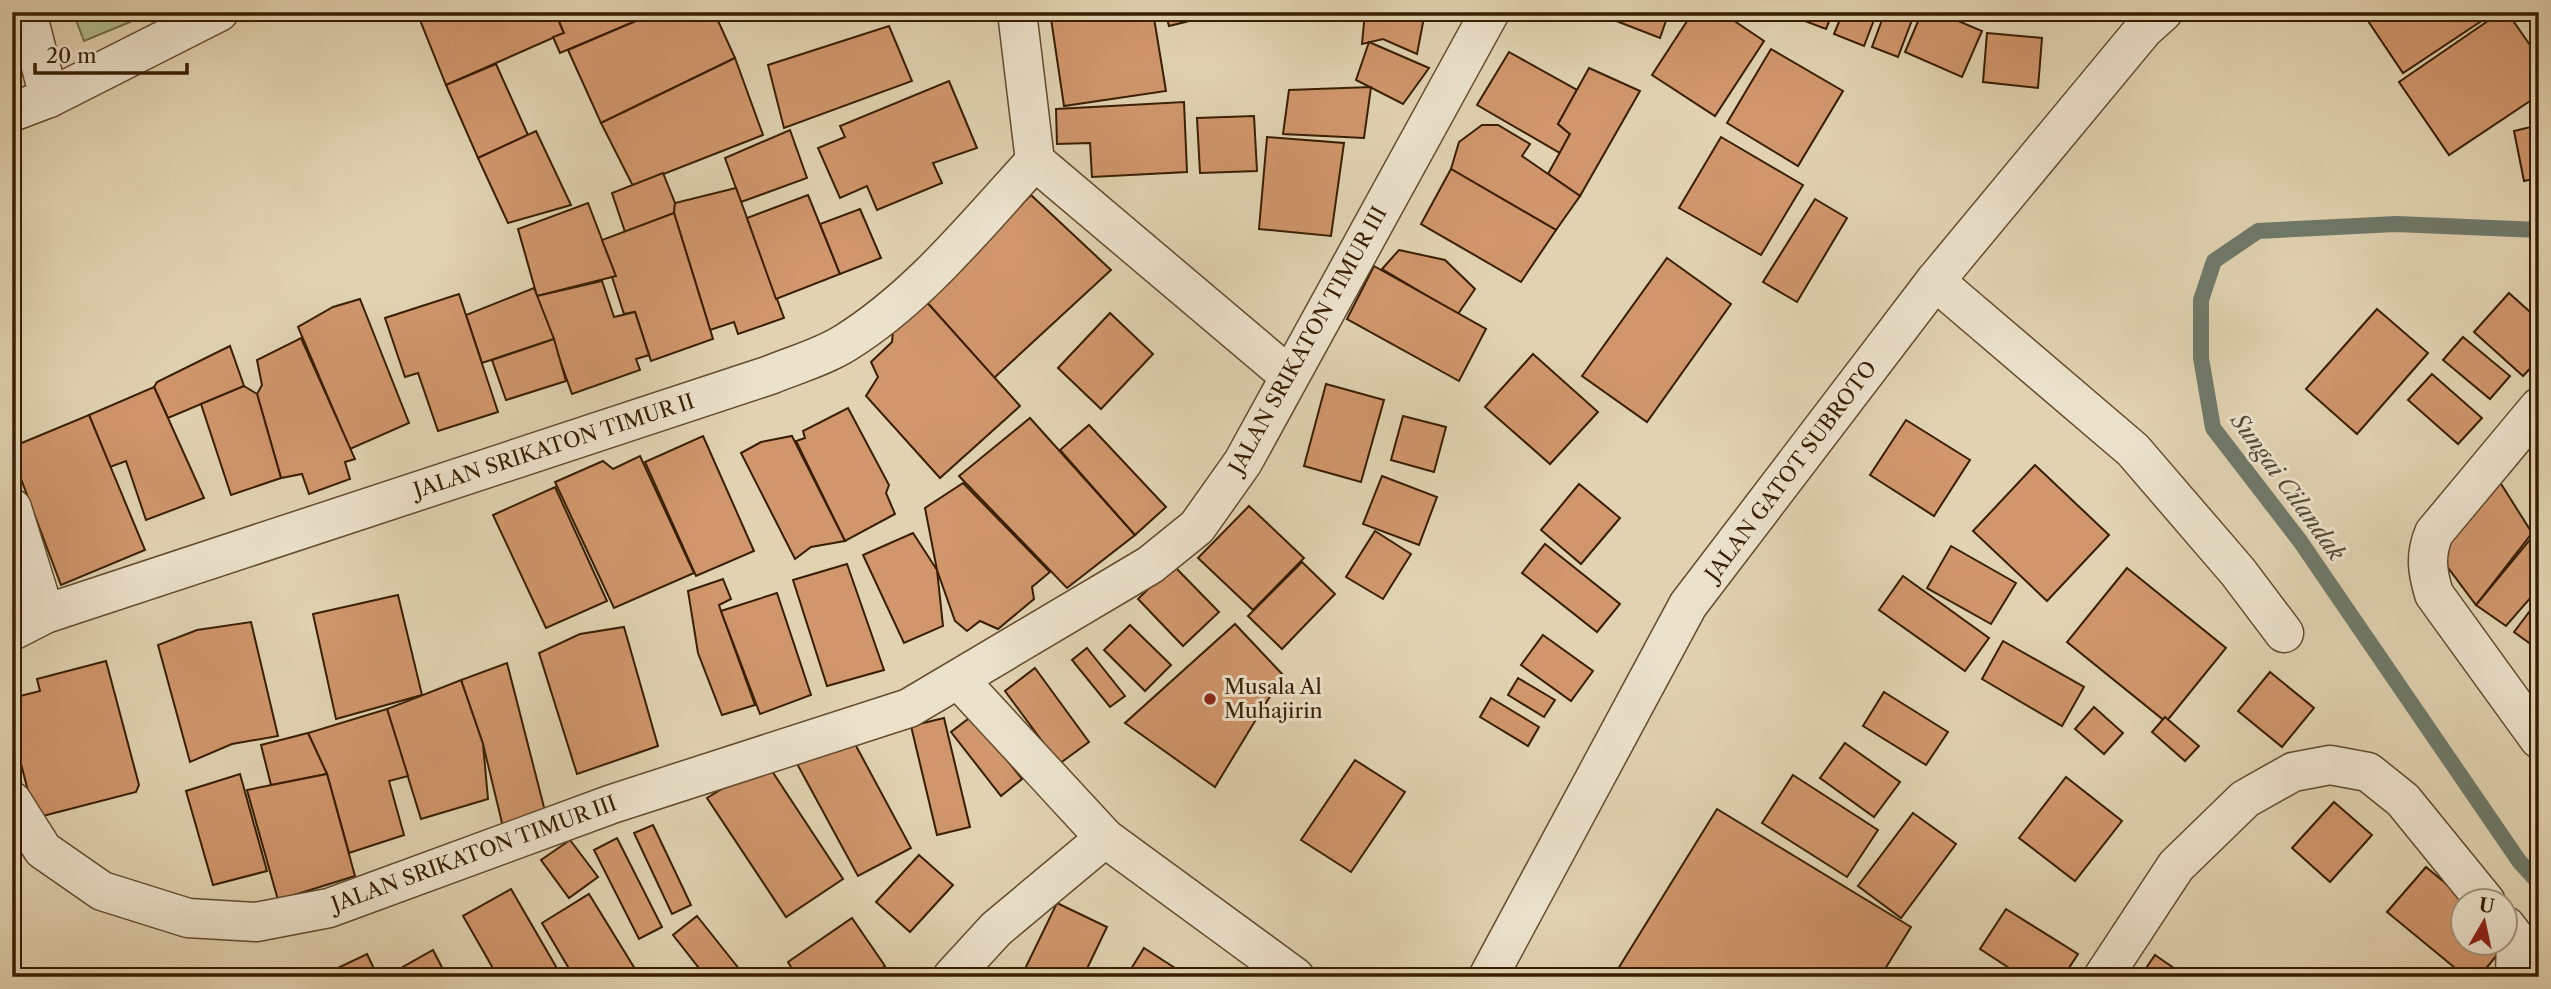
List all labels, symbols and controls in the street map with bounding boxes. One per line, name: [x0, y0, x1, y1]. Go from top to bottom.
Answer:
scale bar: [35, 32, 187, 76]
text: 20 m: [46, 43, 97, 68]
street label: JALAN SRIKATON TIMUR III: [1222, 202, 1392, 480]
street label: JALAN GATOT SUBROTO: [1698, 356, 1882, 588]
street label: JALAN SRIKATON TIMUR II: [407, 388, 697, 504]
water label: Sungai Cilandak: [2224, 406, 2351, 566]
place label: Musala Al Muhajirin: [1224, 674, 1323, 723]
marker: Musala Al Muhajirin: [1202, 691, 1218, 707]
street label: JALAN SRIKATON TIMUR III: [325, 790, 620, 918]
north arrow: [2450, 888, 2520, 958]
text: U: [2477, 893, 2497, 918]

